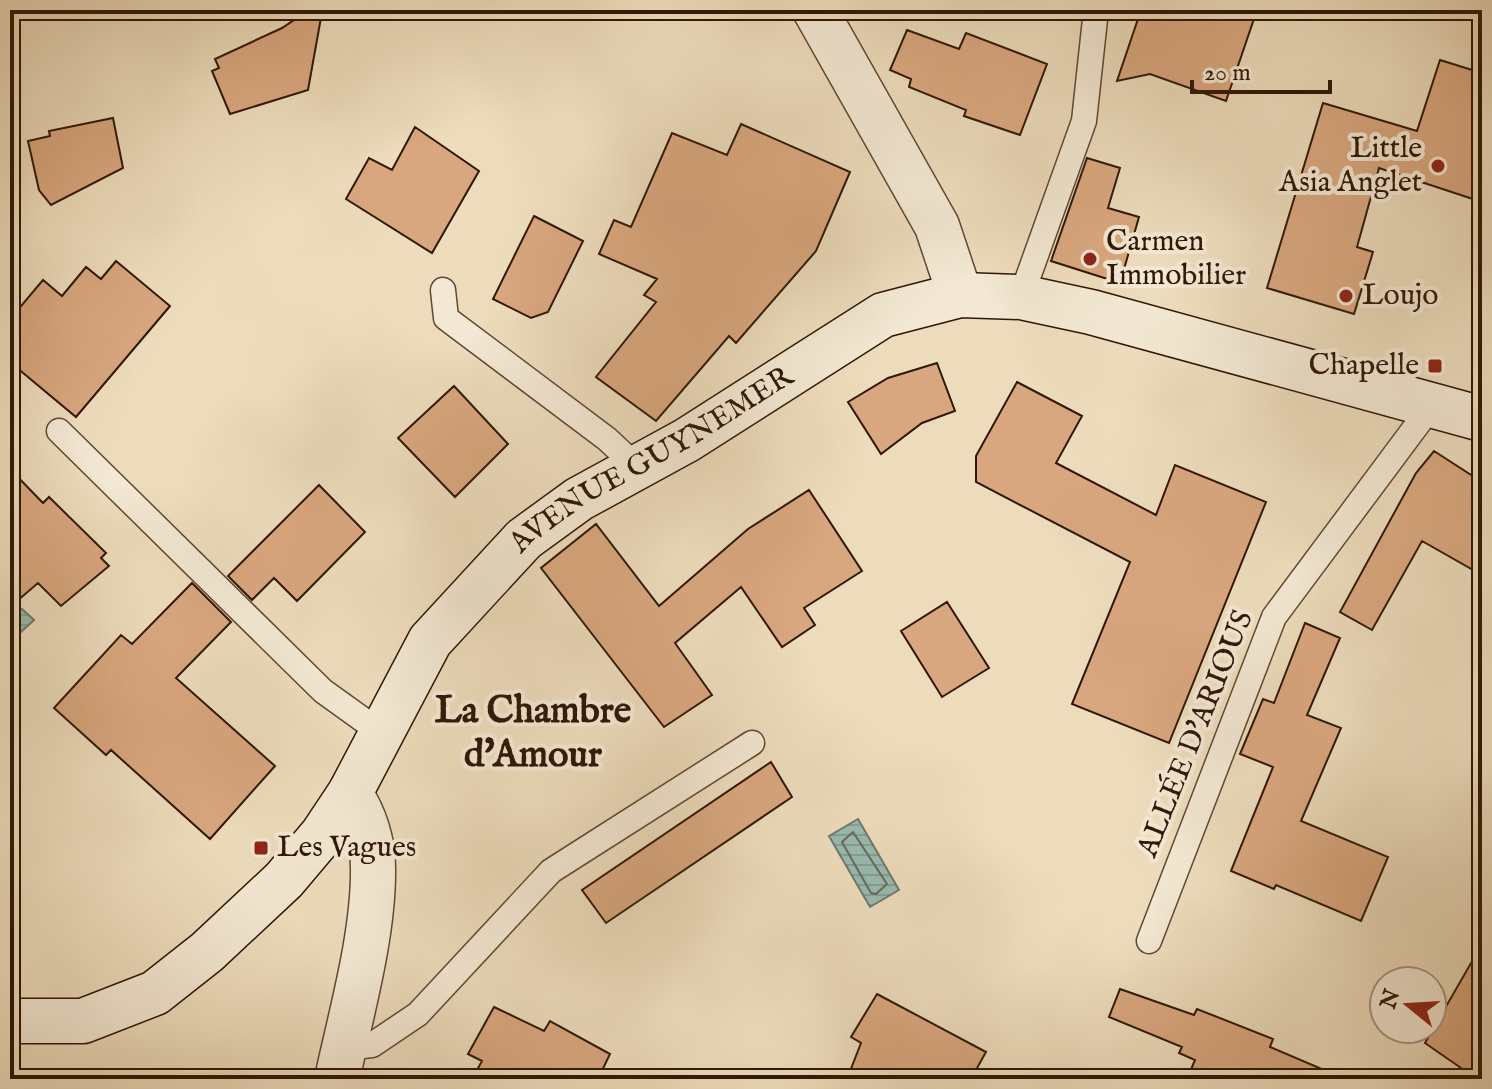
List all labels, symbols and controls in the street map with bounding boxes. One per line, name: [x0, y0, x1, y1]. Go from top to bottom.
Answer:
scale bar: [1192, 44, 1330, 94]
text: 20 m: [1204, 58, 1251, 89]
place label: Little Asia Anglet: [1278, 130, 1422, 202]
marker: Little Asia Anglet: [1429, 157, 1447, 175]
place label: Carmen Immobilier: [1106, 223, 1246, 295]
marker: Carmen Immobilier: [1081, 250, 1099, 268]
place label: Loujo: [1362, 277, 1439, 315]
marker: Loujo: [1337, 287, 1355, 305]
place label: Chapelle: [1309, 347, 1419, 385]
street label: AVENUE GUYNEMER: [500, 357, 802, 562]
marker: Chapelle: [1426, 357, 1444, 375]
street label: ALLÉE D'ARIOUS: [1128, 605, 1263, 864]
district label: La Chambre d'Amour: [435, 688, 632, 780]
place label: Les Vagues: [277, 829, 416, 867]
marker: Les Vagues: [252, 839, 270, 857]
north arrow: [1368, 965, 1448, 1045]
text: N: [1374, 986, 1407, 1014]

